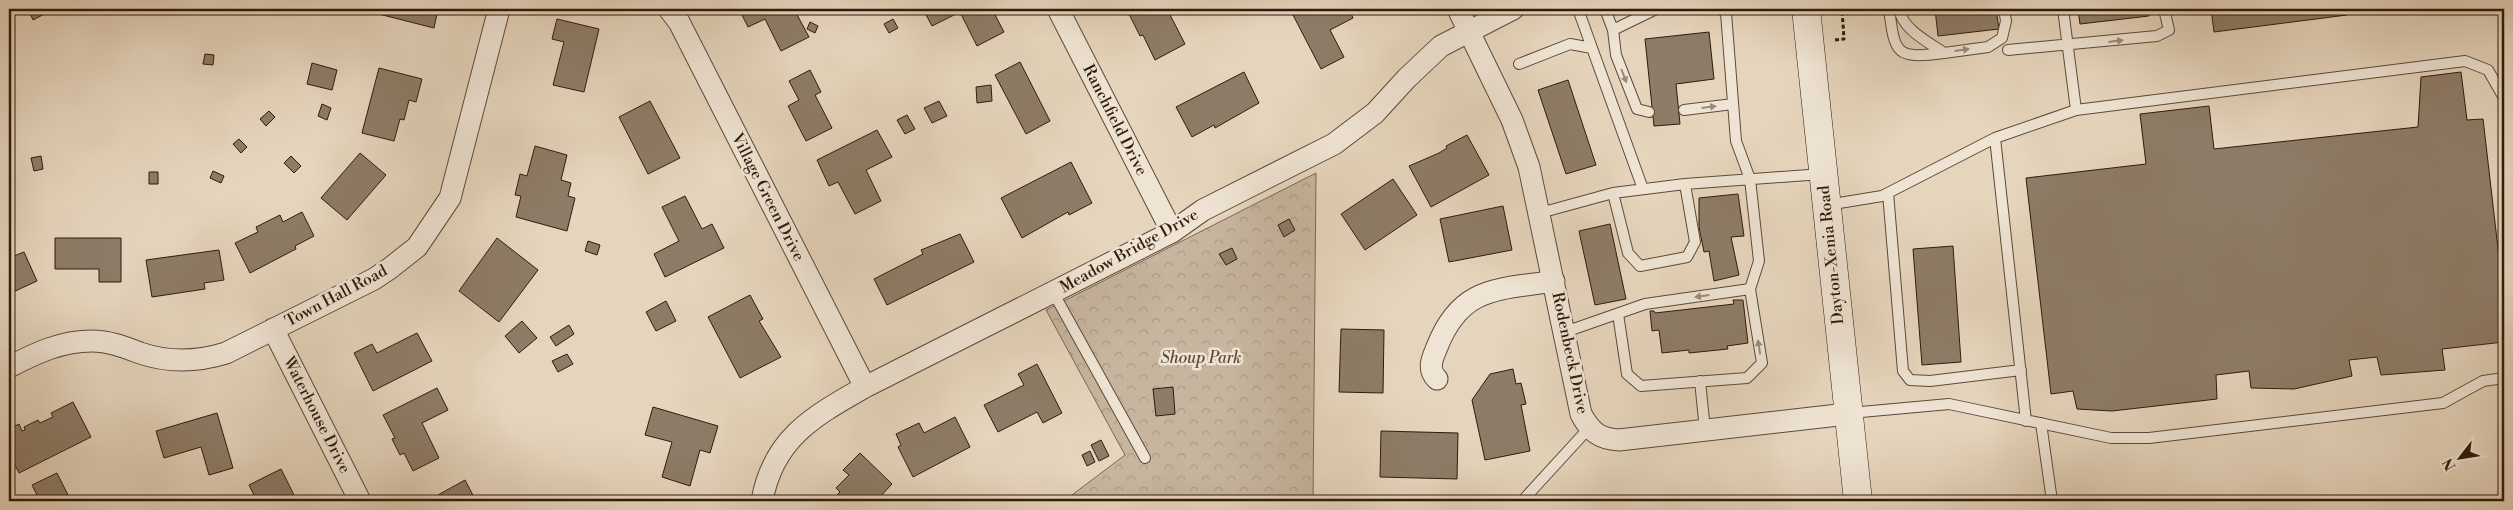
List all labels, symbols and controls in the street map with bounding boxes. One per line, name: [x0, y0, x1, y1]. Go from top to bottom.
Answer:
one-way arrow: [2109, 37, 2125, 45]
one-way arrow: [1954, 46, 1970, 54]
street label: Ranchfield Drive: [1078, 61, 1152, 179]
one-way arrow: [1620, 69, 1628, 84]
one-way arrow: [1701, 103, 1717, 111]
street label: Village Green Drive: [727, 129, 809, 264]
street label: Dayton-Xenia Road: [1814, 184, 1848, 326]
street label: Meadow Bridge Drive: [1056, 205, 1202, 297]
street label: Town Hall Road: [281, 261, 391, 331]
street label: Rodenbeck Drive: [1547, 290, 1593, 416]
one-way arrow: [1693, 292, 1709, 300]
one-way arrow: [1755, 339, 1763, 355]
park label: Shoup Park: [1161, 348, 1241, 368]
street label: Waterhouse Drive: [278, 352, 355, 477]
north arrow: [2436, 432, 2486, 482]
text: N: [2439, 455, 2460, 474]

